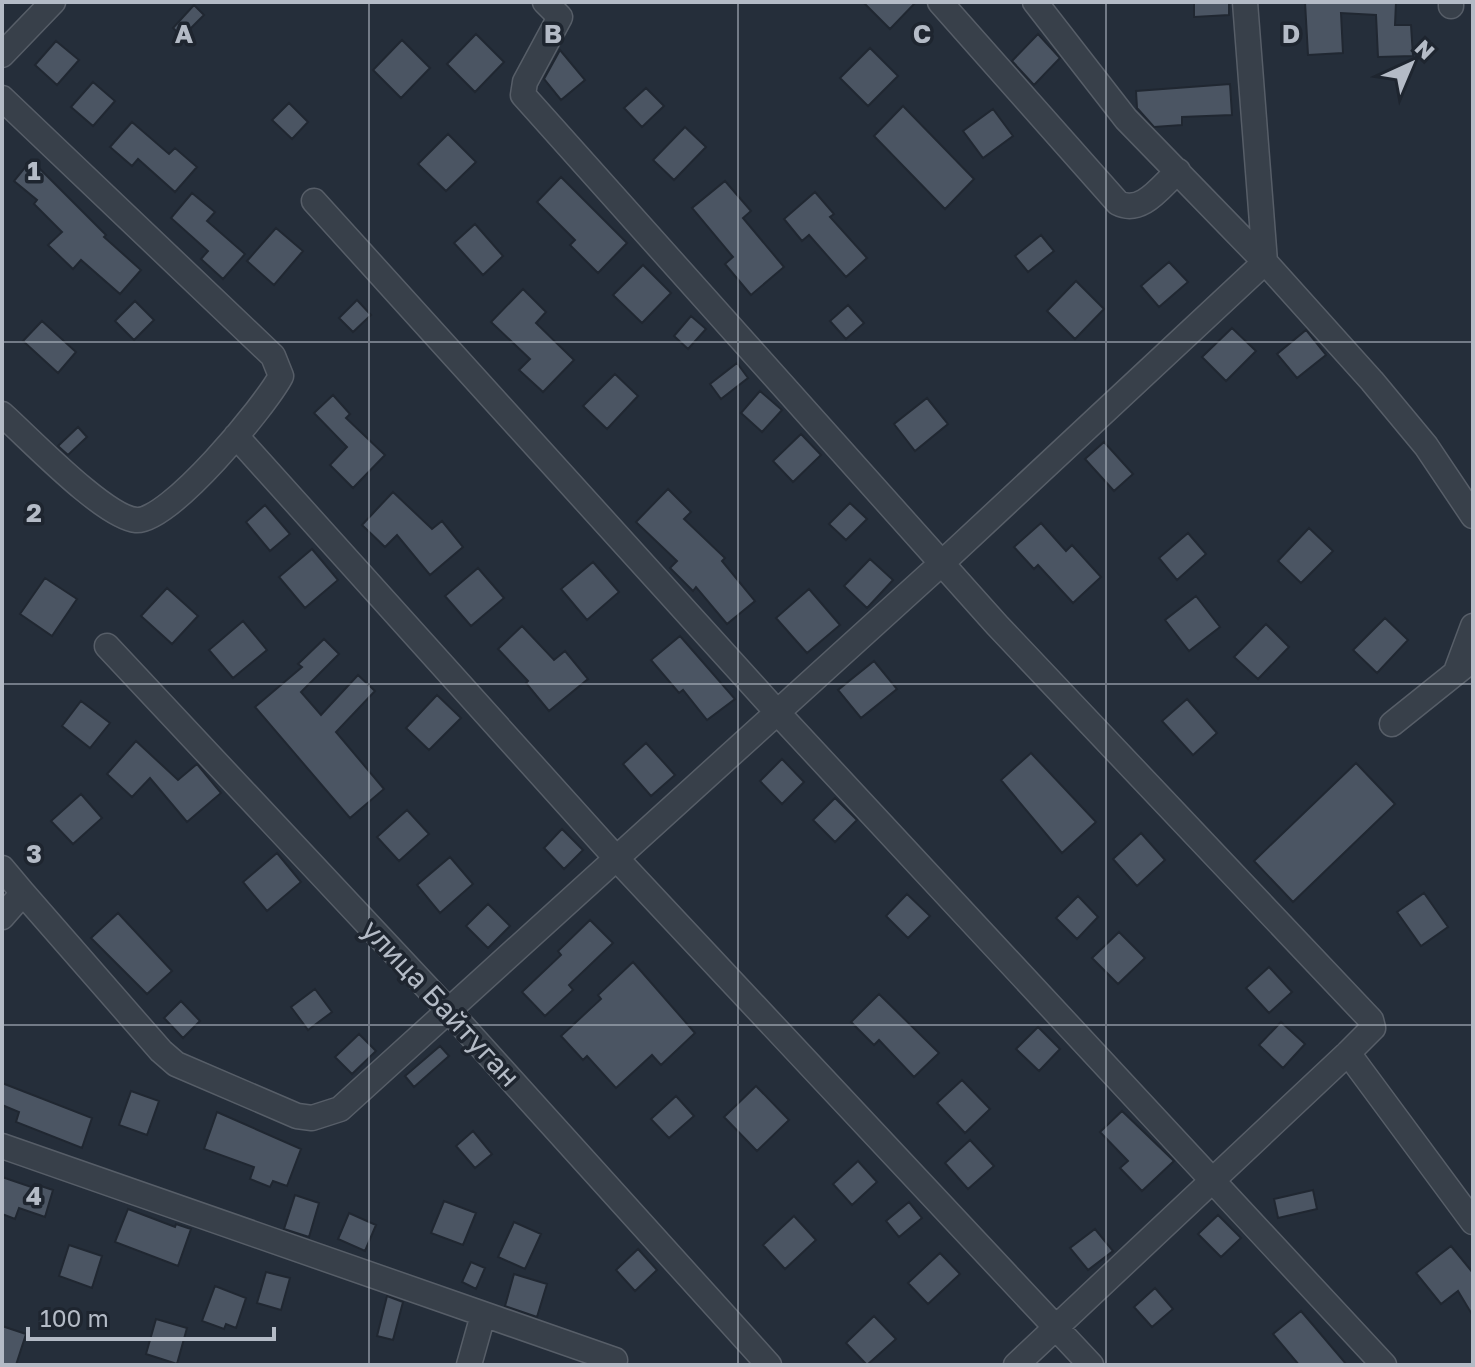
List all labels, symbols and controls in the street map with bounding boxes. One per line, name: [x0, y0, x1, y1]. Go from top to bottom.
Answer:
text: A: [175, 18, 194, 49]
text: B: [544, 18, 562, 49]
text: C: [913, 18, 931, 49]
text: D: [1282, 18, 1300, 49]
north arrow: [1371, 24, 1451, 104]
text: N: [1410, 34, 1441, 65]
text: 1: [27, 155, 41, 186]
text: 2: [26, 497, 42, 528]
text: 3: [26, 838, 42, 869]
street label: улица Байтуган: [356, 913, 527, 1093]
text: 4: [26, 1180, 42, 1211]
scale bar: [28, 1291, 274, 1341]
text: 100 m: [40, 1303, 109, 1332]

